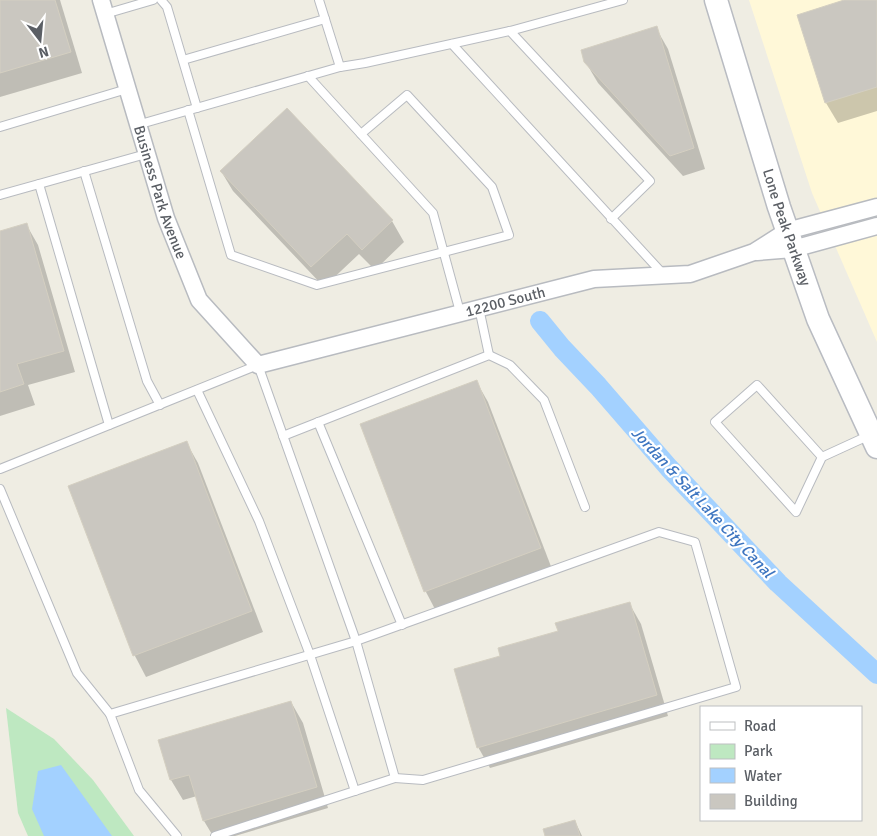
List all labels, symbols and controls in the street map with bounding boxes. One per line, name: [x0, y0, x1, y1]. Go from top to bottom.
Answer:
north arrow: [15, 15, 65, 65]
text: N: [36, 43, 50, 62]
street label: Business Park Avenue: [130, 123, 190, 261]
street label: Lone Peak Parkway: [759, 167, 815, 288]
street label: 12200 South: [464, 283, 547, 321]
water label: Jordan & Salt Lake City Canal: [627, 423, 778, 583]
legend: [700, 706, 862, 821]
text: Road: [744, 717, 776, 735]
text: Park: [744, 742, 773, 760]
text: Water: [744, 767, 782, 785]
text: Building: [744, 792, 798, 810]

